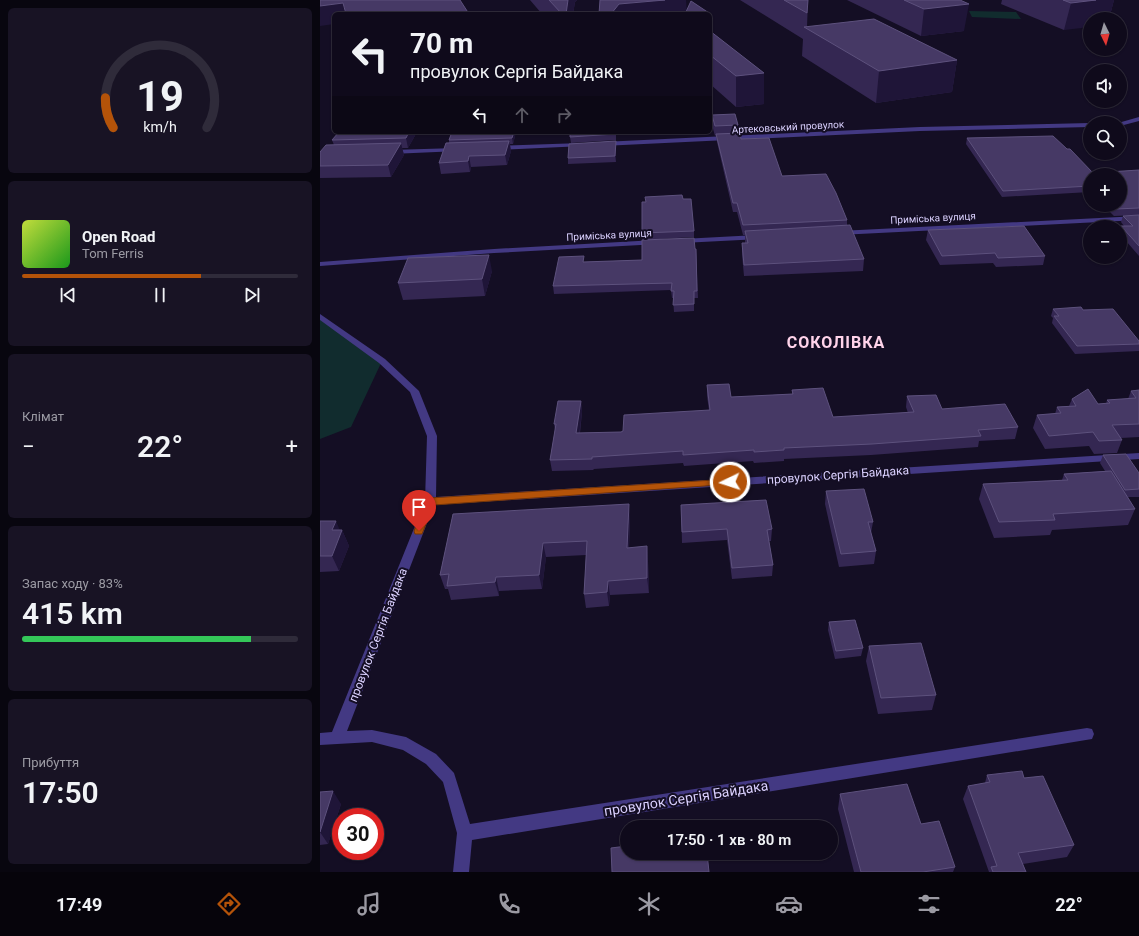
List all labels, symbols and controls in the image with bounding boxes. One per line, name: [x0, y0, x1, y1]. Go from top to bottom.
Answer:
north arrow: [1083, 12, 1127, 56]
map controls: [1083, 12, 1127, 264]
text: 70 m: [410, 27, 473, 60]
icon: left: [344, 28, 396, 80]
text: провулок Сергія Байдака: [410, 61, 623, 82]
button: sound: [1083, 64, 1127, 108]
text: 19: [136, 72, 184, 121]
icon: left: [469, 104, 491, 126]
icon: ahead: [511, 104, 533, 126]
icon: right: [553, 104, 575, 126]
button: search: [1083, 116, 1127, 160]
text: km/h: [143, 119, 177, 135]
street label: Артековський провулок: [732, 119, 845, 135]
button: +: [1083, 168, 1127, 212]
street label: Приміська вулиця: [890, 210, 976, 226]
button: −: [1083, 220, 1127, 264]
street label: Приміська вулиця: [566, 227, 652, 243]
text: Open Road: [82, 228, 156, 246]
text: Tom Ferris: [82, 246, 144, 261]
icon: previous: [57, 284, 79, 306]
icon: pause: [149, 284, 171, 306]
icon: next: [241, 284, 263, 306]
district label: СОКОЛІВКА: [787, 333, 885, 352]
text: Клімат: [22, 409, 64, 424]
text: 22°: [137, 429, 183, 464]
text: −: [22, 434, 35, 459]
text: +: [286, 434, 298, 459]
position arrow: [709, 461, 751, 503]
street label: провулок Сергія Байдака: [767, 463, 909, 487]
pin: [402, 490, 436, 531]
icon: arrive: [408, 496, 430, 518]
street label: провулок Сергія Байдака: [346, 566, 410, 704]
text: Запас ходу · 83%: [22, 576, 123, 591]
text: 415 km: [22, 596, 123, 631]
text: Прибуття: [22, 755, 79, 770]
text: 17:50: [22, 775, 99, 810]
street label: провулок Сергія Байдака: [603, 777, 769, 819]
speed limit sign: 30: [332, 808, 384, 860]
text: 17:50 · 1 хв · 80 m: [667, 831, 791, 849]
icon: directions: [215, 890, 243, 918]
icon: music: [355, 890, 383, 918]
icon: phone: [495, 890, 523, 918]
icon: climate: [635, 890, 663, 918]
icon: car: [775, 890, 803, 918]
icon: filters: [915, 890, 943, 918]
text: 17:49: [56, 894, 102, 915]
text: 22°: [1055, 894, 1083, 915]

